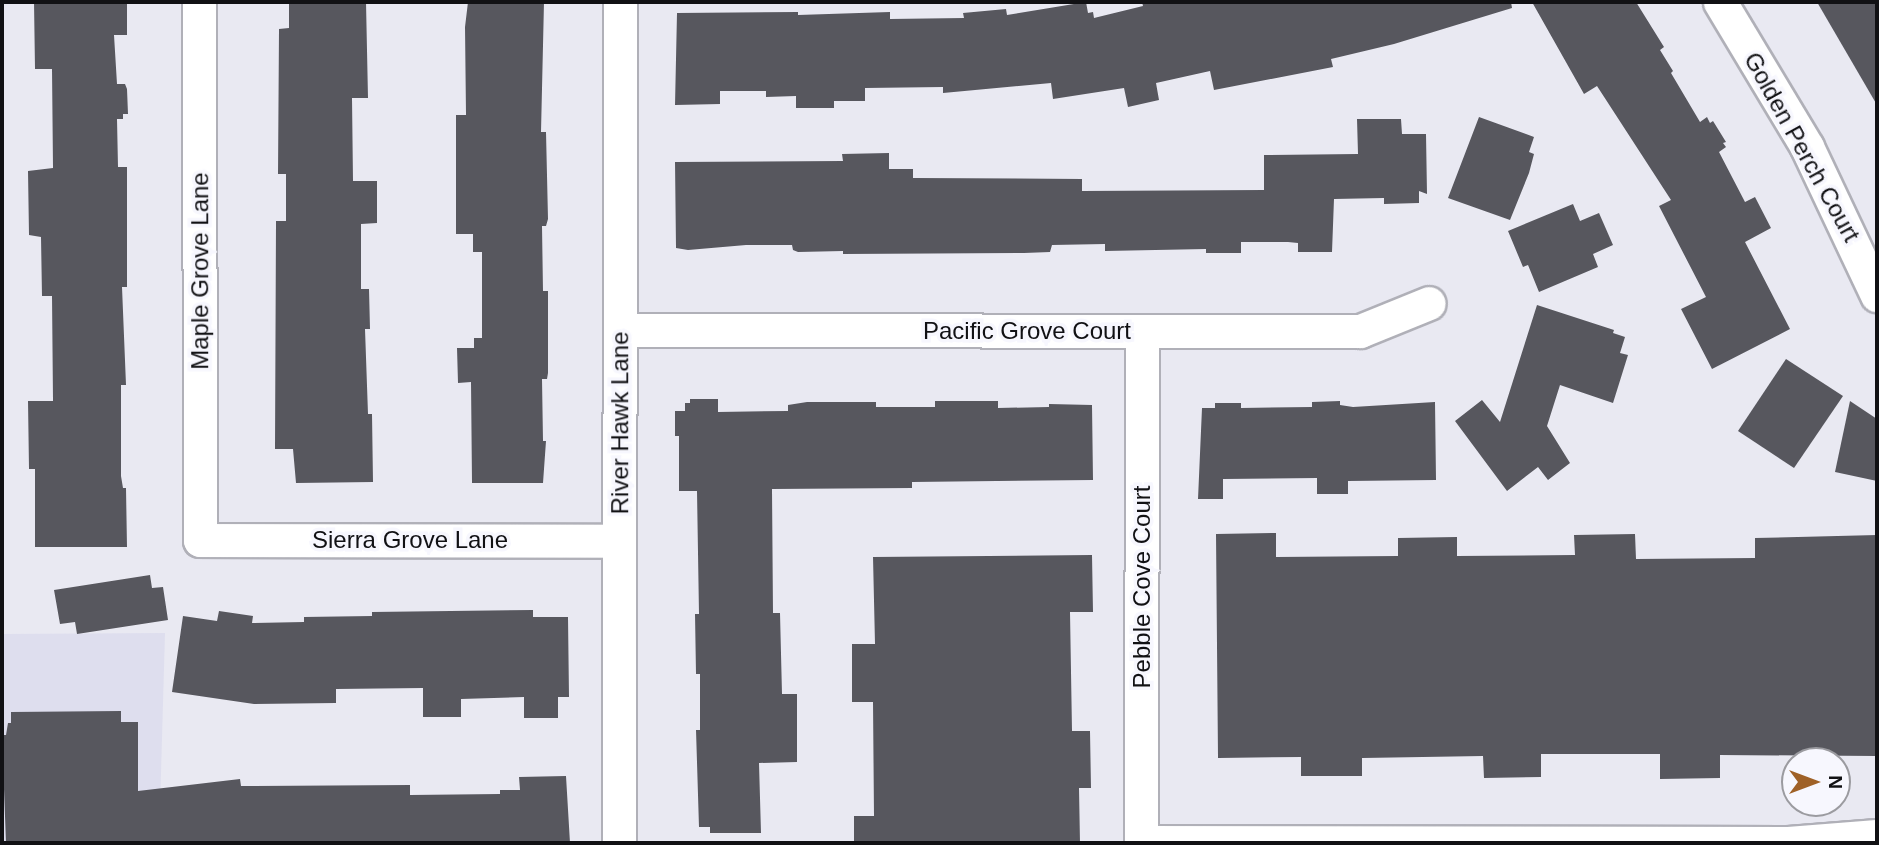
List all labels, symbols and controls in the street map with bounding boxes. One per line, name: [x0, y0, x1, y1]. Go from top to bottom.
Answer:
street label: Golden Perch Court: [1738, 47, 1866, 247]
street label: Maple Grove Lane: [186, 172, 214, 370]
street label: Pacific Grove Court: [923, 317, 1131, 345]
street label: River Hawk Lane: [606, 332, 634, 514]
street label: Pebble Cove Court: [1128, 486, 1156, 688]
street label: Sierra Grove Lane: [312, 526, 508, 554]
north arrow: [1781, 747, 1851, 817]
text: N: [1825, 775, 1846, 789]

